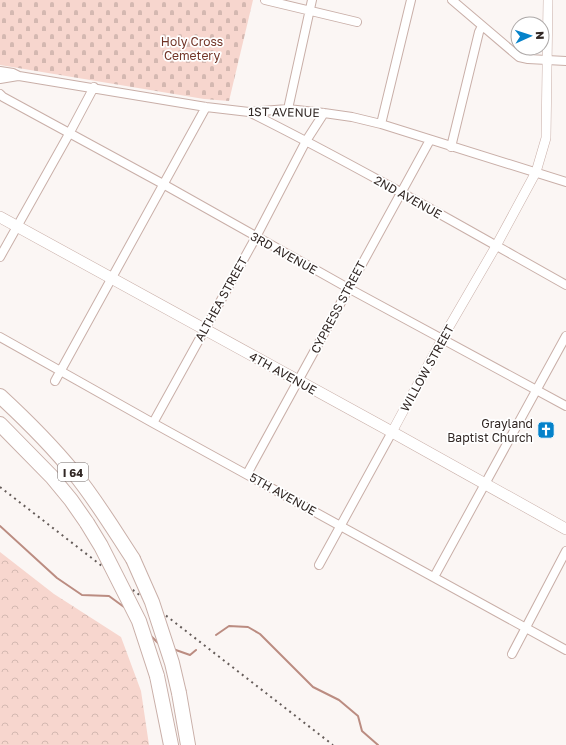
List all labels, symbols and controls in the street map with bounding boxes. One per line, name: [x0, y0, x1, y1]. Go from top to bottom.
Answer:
north arrow: [510, 16, 550, 56]
text: N: [534, 31, 547, 40]
park label: Holy Cross Cemetery: [161, 34, 223, 63]
street label: 1ST AVENUE: [248, 104, 320, 120]
street label: 2ND AVENUE: [372, 172, 444, 222]
street label: 3RD AVENUE: [248, 228, 320, 278]
street label: ALTHEA STREET: [192, 254, 251, 344]
street label: CYPRESS STREET: [307, 258, 369, 356]
street label: WILLOW STREET: [397, 321, 457, 414]
street label: 4TH AVENUE: [247, 348, 319, 398]
place label: Grayland Baptist Church: [447, 416, 533, 445]
church icon: Grayland Baptist Church: [536, 420, 556, 440]
road number: I 64: [58, 463, 88, 481]
street label: 5TH AVENUE: [247, 469, 319, 519]

